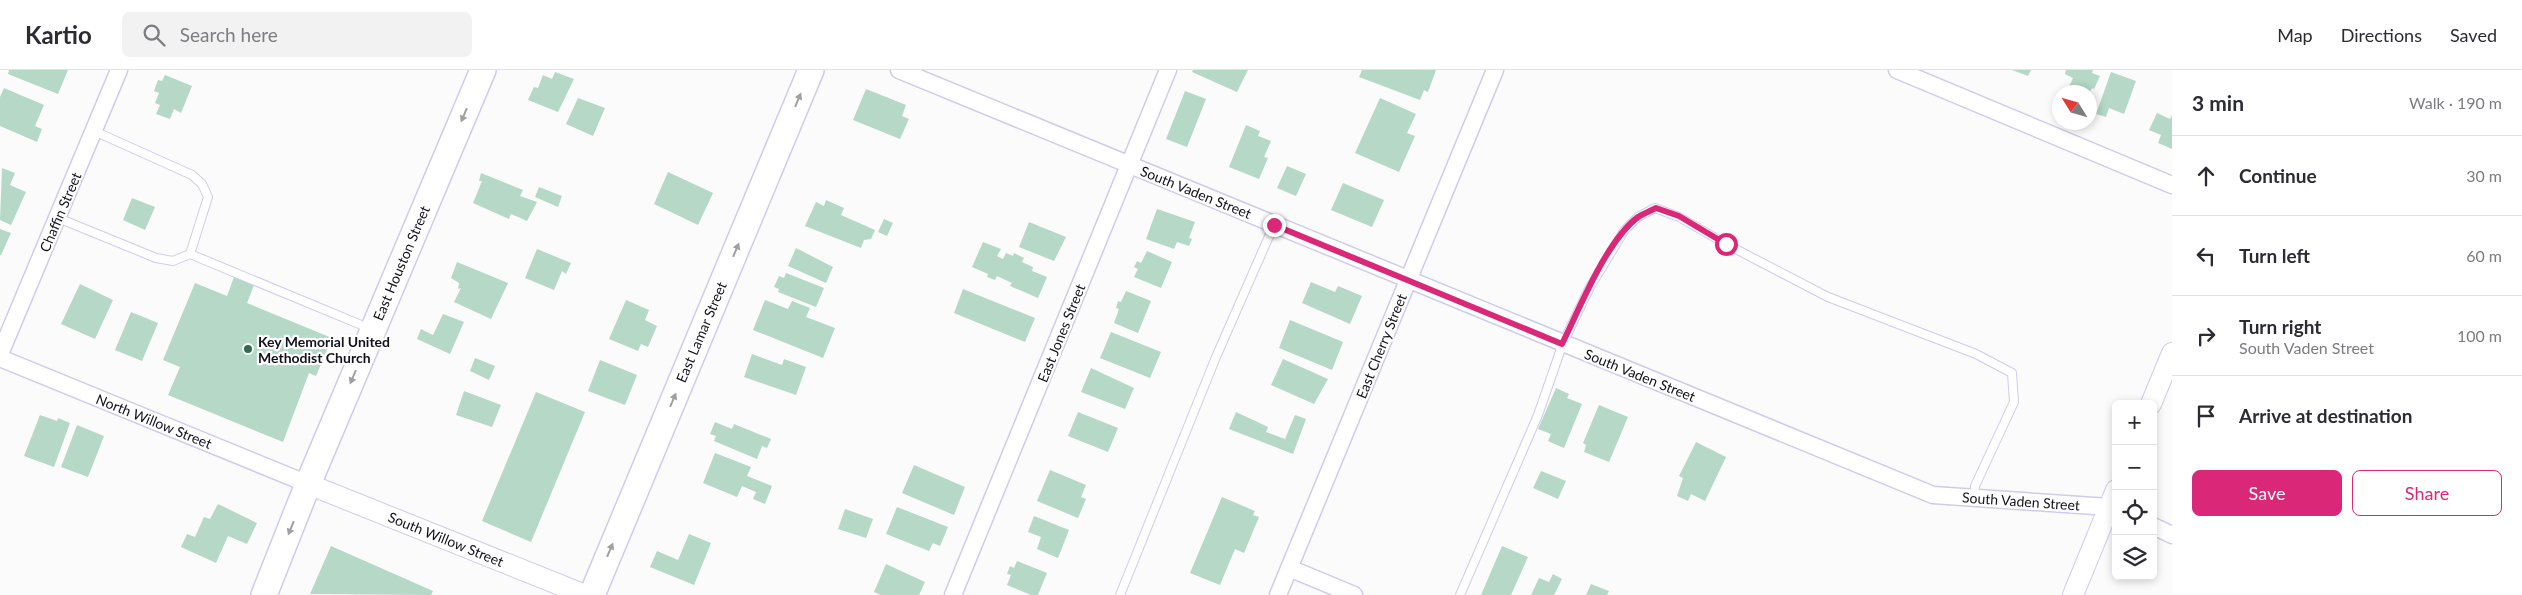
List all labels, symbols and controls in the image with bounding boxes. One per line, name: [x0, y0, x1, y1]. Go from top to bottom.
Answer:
search box: [122, 12, 472, 57]
text: Kartio: [25, 20, 92, 49]
icon: search: [140, 21, 168, 49]
text: Search here: [180, 23, 278, 46]
text: Map: [2277, 24, 2313, 46]
text: Directions: [2341, 24, 2422, 46]
text: Saved: [2450, 24, 2497, 46]
north arrow: [2052, 85, 2097, 130]
text: 3 min: [2192, 90, 2244, 115]
one-way arrow: [794, 92, 802, 107]
text: Walk · 190 m: [2409, 93, 2502, 112]
one-way arrow: [460, 108, 468, 122]
street label: South Vaden Street: [1138, 162, 1254, 222]
icon: ahead: [2192, 162, 2220, 190]
text: Continue: [2239, 164, 2317, 187]
text: 30 m: [2466, 166, 2502, 185]
street label: Chaffin Street: [36, 170, 84, 254]
street label: East Houston Street: [369, 203, 433, 323]
route end: [1263, 214, 1286, 237]
route start: [1715, 233, 1738, 256]
icon: left: [2192, 242, 2220, 270]
one-way arrow: [732, 243, 740, 257]
text: Turn left: [2239, 244, 2310, 267]
text: 60 m: [2466, 246, 2502, 265]
street label: East Lamar Street: [672, 279, 730, 385]
street label: East Jones Street: [1034, 281, 1088, 385]
street label: East Cherry Street: [1352, 291, 1410, 401]
text: Turn right: [2239, 315, 2321, 338]
icon: right: [2192, 322, 2220, 350]
text: 100 m: [2457, 326, 2502, 345]
place label: Key Memorial United Methodist Church: [258, 333, 390, 366]
text: South Vaden Street: [2239, 338, 2374, 357]
marker: Key Memorial United Methodist Church: [242, 343, 254, 355]
street label: South Vaden Street: [1582, 345, 1698, 405]
one-way arrow: [349, 370, 357, 385]
street label: North Willow Street: [94, 390, 214, 452]
one-way arrow: [669, 392, 677, 407]
map controls: [2112, 400, 2157, 580]
button: +: [2112, 400, 2157, 445]
icon: arrive: [2192, 402, 2220, 430]
text: Arrive at destination: [2239, 404, 2412, 427]
button: −: [2112, 445, 2157, 490]
button: Save: [2192, 470, 2342, 516]
button: Share: [2352, 470, 2502, 516]
street label: South Vaden Street: [1961, 488, 2081, 514]
button: locate: [2112, 490, 2157, 535]
street label: South Willow Street: [386, 508, 506, 570]
one-way arrow: [287, 520, 294, 535]
button: layers: [2112, 535, 2157, 580]
one-way arrow: [607, 543, 615, 557]

